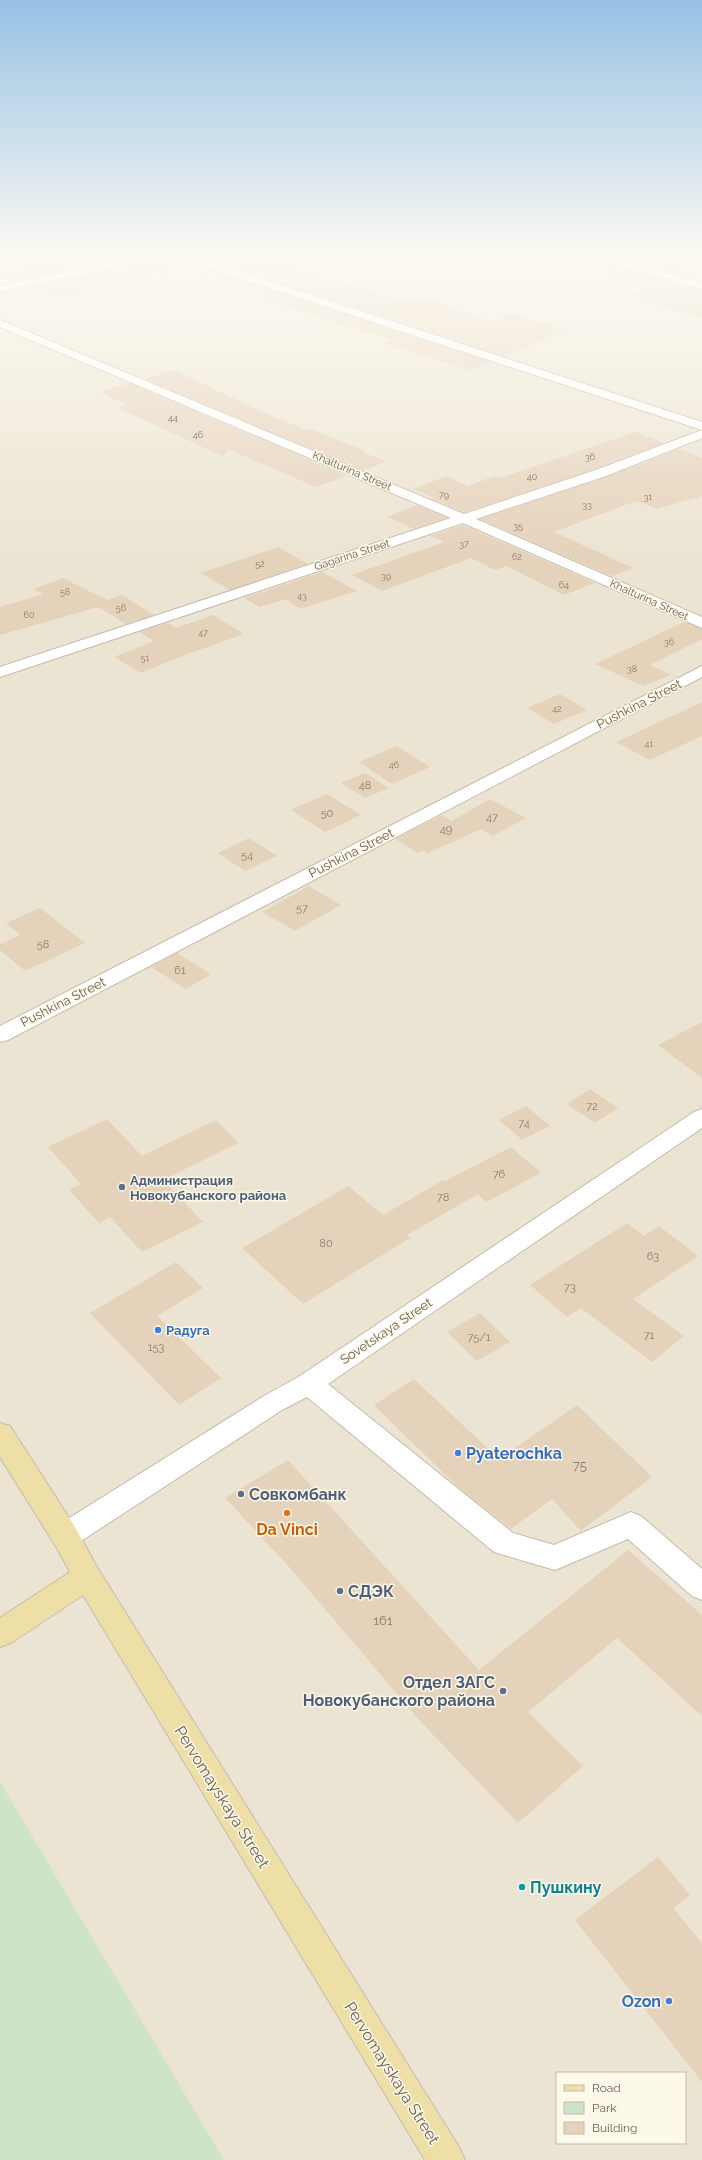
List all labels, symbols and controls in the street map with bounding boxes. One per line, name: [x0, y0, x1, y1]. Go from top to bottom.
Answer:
house number: 44: [168, 413, 178, 423]
house number: 46: [193, 430, 204, 440]
street label: Khalturina Street: [310, 448, 394, 494]
house number: 36: [585, 452, 596, 462]
house number: 40: [527, 472, 538, 482]
house number: 79: [439, 490, 449, 500]
house number: 31: [644, 492, 652, 502]
house number: 33: [582, 500, 592, 510]
house number: 35: [513, 521, 523, 531]
street label: Gagarina Street: [313, 537, 392, 573]
house number: 37: [459, 539, 469, 549]
house number: 62: [512, 552, 522, 562]
house number: 52: [255, 559, 265, 569]
house number: 39: [381, 571, 391, 581]
street label: Khalturina Street: [608, 577, 691, 623]
house number: 64: [559, 580, 569, 590]
house number: 58: [60, 587, 70, 597]
house number: 43: [297, 591, 307, 601]
house number: 56: [116, 603, 127, 613]
house number: 60: [24, 610, 35, 620]
house number: 47: [198, 628, 208, 638]
house number: 36: [664, 637, 675, 647]
house number: 51: [141, 653, 150, 663]
house number: 38: [627, 664, 637, 674]
street label: Pushkina Street: [594, 676, 685, 732]
house number: 42: [552, 704, 562, 714]
house number: 41: [645, 739, 654, 749]
house number: 46: [389, 760, 400, 770]
house number: 48: [359, 779, 371, 792]
house number: 50: [321, 807, 334, 820]
house number: 47: [486, 811, 498, 824]
house number: 49: [440, 823, 452, 836]
street label: Pushkina Street: [306, 825, 397, 881]
house number: 54: [241, 849, 253, 862]
house number: 57: [296, 902, 308, 915]
house number: 58: [37, 938, 49, 951]
house number: 61: [174, 964, 186, 977]
street label: Pushkina Street: [18, 974, 109, 1030]
house number: 72: [586, 1100, 598, 1113]
house number: 74: [518, 1117, 530, 1130]
house number: 76: [493, 1168, 506, 1181]
place label: Администрация Новокубанского района: [130, 1173, 287, 1203]
marker: Администрация Новокубанского района: [117, 1182, 127, 1192]
house number: 78: [437, 1191, 449, 1204]
house number: 80: [319, 1237, 333, 1250]
house number: 63: [647, 1250, 659, 1263]
house number: 73: [564, 1281, 576, 1294]
street label: Sovetskaya Street: [337, 1294, 435, 1367]
place label: Радуга: [166, 1323, 210, 1338]
marker: Радуга: [153, 1325, 163, 1335]
house number: 71: [644, 1329, 655, 1342]
house number: 75/1: [468, 1331, 491, 1344]
house number: 153: [148, 1341, 164, 1354]
place label: Pyaterochka: [466, 1444, 562, 1463]
marker: Pyaterochka: [453, 1448, 463, 1458]
house number: 75: [573, 1458, 587, 1473]
place label: Совкомбанк: [249, 1485, 347, 1504]
marker: Совкомбанк: [236, 1489, 246, 1499]
marker: Da Vinci: [282, 1508, 292, 1518]
place label: Da Vinci: [256, 1520, 318, 1539]
place label: СДЭК: [348, 1582, 394, 1601]
marker: СДЭК: [335, 1586, 345, 1596]
house number: 161: [374, 1613, 393, 1628]
place label: Отдел ЗАГС Новокубанского района: [303, 1673, 495, 1710]
marker: Отдел ЗАГС Новокубанского района: [498, 1686, 508, 1696]
street label: Pervomayskaya Street: [170, 1722, 274, 1872]
place label: Пушкину: [530, 1878, 602, 1897]
marker: Пушкину: [517, 1882, 527, 1892]
place label: Ozon: [622, 1992, 661, 2011]
marker: Ozon: [664, 1996, 674, 2006]
street label: Pervomayskaya Street: [340, 1998, 444, 2148]
legend: [556, 2072, 686, 2144]
text: Road: [592, 2081, 621, 2095]
text: Park: [592, 2101, 617, 2115]
text: Building: [592, 2121, 638, 2135]

